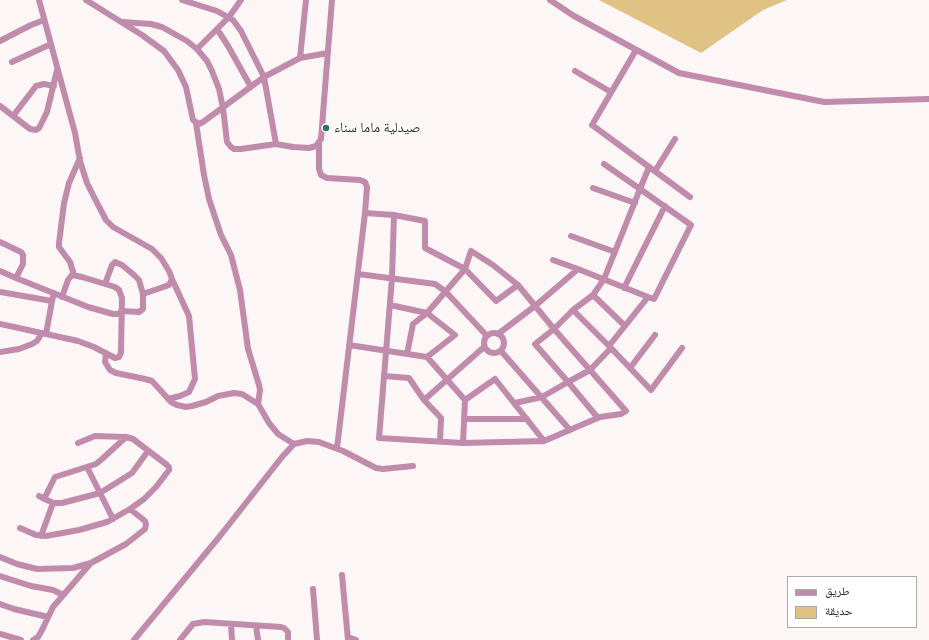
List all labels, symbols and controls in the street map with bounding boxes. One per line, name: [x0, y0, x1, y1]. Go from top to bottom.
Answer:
place label: صيدلية ماما سناء: [334, 120, 420, 136]
marker: صيدلية ماما سناء: [321, 123, 331, 133]
legend: [787, 576, 917, 628]
text: طريق: [825, 584, 850, 598]
text: حديقة: [825, 604, 853, 618]

